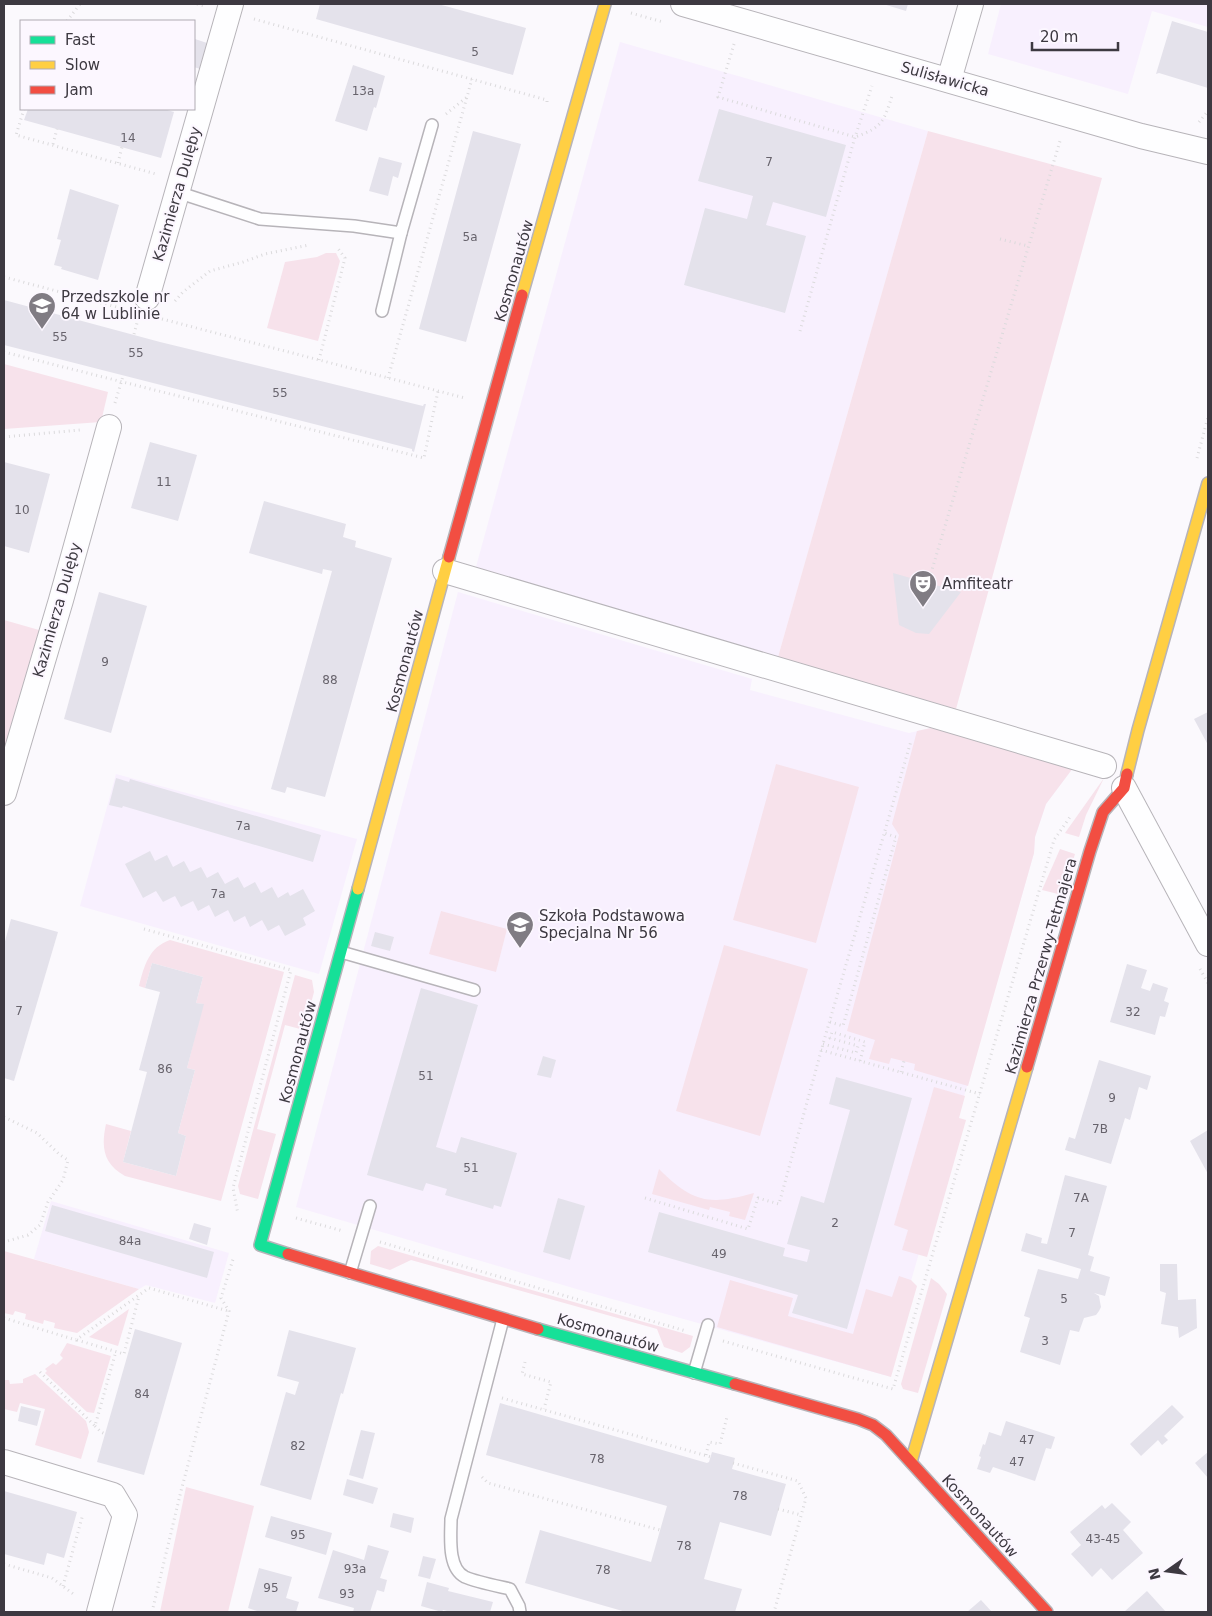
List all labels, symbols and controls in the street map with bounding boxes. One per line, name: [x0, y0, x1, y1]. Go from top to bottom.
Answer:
legend: [20, 20, 195, 110]
scale bar: [1032, 20, 1118, 52]
text: 20 m: [1040, 28, 1078, 46]
text: Fast: [65, 31, 95, 49]
house number: 5: [471, 45, 479, 59]
text: Slow: [65, 56, 100, 74]
street label: Sulisławicka: [899, 58, 991, 100]
text: Jam: [64, 81, 93, 99]
house number: 13a: [352, 84, 374, 98]
street label: Kazimierza Dulęby: [149, 124, 205, 264]
house number: 14: [120, 131, 136, 145]
house number: 7: [765, 155, 773, 169]
street label: Kosmonautów: [491, 218, 537, 324]
house number: 5a: [463, 230, 478, 244]
place label: Przedszkole nr 64 w Lublinie: [61, 288, 170, 323]
school or university icon: Przedszkole nr 64 w Lublinie: [27, 291, 57, 330]
house number: 55: [52, 330, 68, 344]
house number: 55: [128, 346, 144, 360]
house number: 55: [272, 386, 288, 400]
house number: 11: [156, 475, 172, 489]
house number: 10: [14, 503, 30, 517]
street label: Kazimierza Dulęby: [29, 540, 85, 680]
theatre icon: Amfiteatr: [908, 569, 938, 608]
place label: Amfiteatr: [942, 575, 1014, 593]
street label: Kosmonautów: [383, 608, 427, 714]
house number: 9: [101, 655, 109, 669]
house number: 88: [322, 673, 338, 687]
house number: 7a: [236, 819, 251, 833]
street label: Kazimierza Przerwy-Tetmajera: [1001, 856, 1081, 1076]
house number: 7a: [211, 887, 226, 901]
place label: Szkoła Podstawowa Specjalna Nr 56: [539, 907, 685, 942]
school or university icon: Szkoła Podstawowa Specjalna Nr 56: [505, 910, 535, 949]
street label: Kosmonautów: [276, 999, 320, 1105]
house number: 7: [15, 1004, 23, 1018]
house number: 32: [1125, 1005, 1141, 1019]
house number: 86: [157, 1062, 173, 1076]
house number: 51: [418, 1069, 434, 1083]
house number: 9: [1108, 1091, 1116, 1105]
house number: 7B: [1092, 1122, 1108, 1136]
house number: 51: [463, 1161, 479, 1175]
house number: 7A: [1073, 1191, 1090, 1205]
house number: 2: [831, 1216, 839, 1230]
house number: 7: [1068, 1226, 1076, 1240]
house number: 84a: [119, 1234, 141, 1248]
house number: 49: [711, 1247, 727, 1261]
house number: 5: [1060, 1292, 1068, 1306]
street label: Kosmonautów: [555, 1310, 661, 1356]
house number: 3: [1041, 1334, 1049, 1348]
house number: 84: [134, 1387, 150, 1401]
house number: 47: [1019, 1433, 1035, 1447]
house number: 82: [290, 1439, 306, 1453]
house number: 78: [589, 1452, 605, 1466]
house number: 47: [1009, 1455, 1025, 1469]
street label: Kosmonautów: [938, 1471, 1022, 1561]
house number: 78: [732, 1489, 748, 1503]
house number: 95: [290, 1528, 306, 1542]
house number: 43-45: [1086, 1532, 1120, 1546]
house number: 78: [676, 1539, 692, 1553]
north arrow: [1142, 1546, 1192, 1596]
house number: 93a: [344, 1562, 366, 1576]
house number: 78: [595, 1563, 611, 1577]
text: N: [1145, 1567, 1164, 1582]
house number: 95: [263, 1581, 279, 1595]
house number: 93: [339, 1587, 355, 1601]

